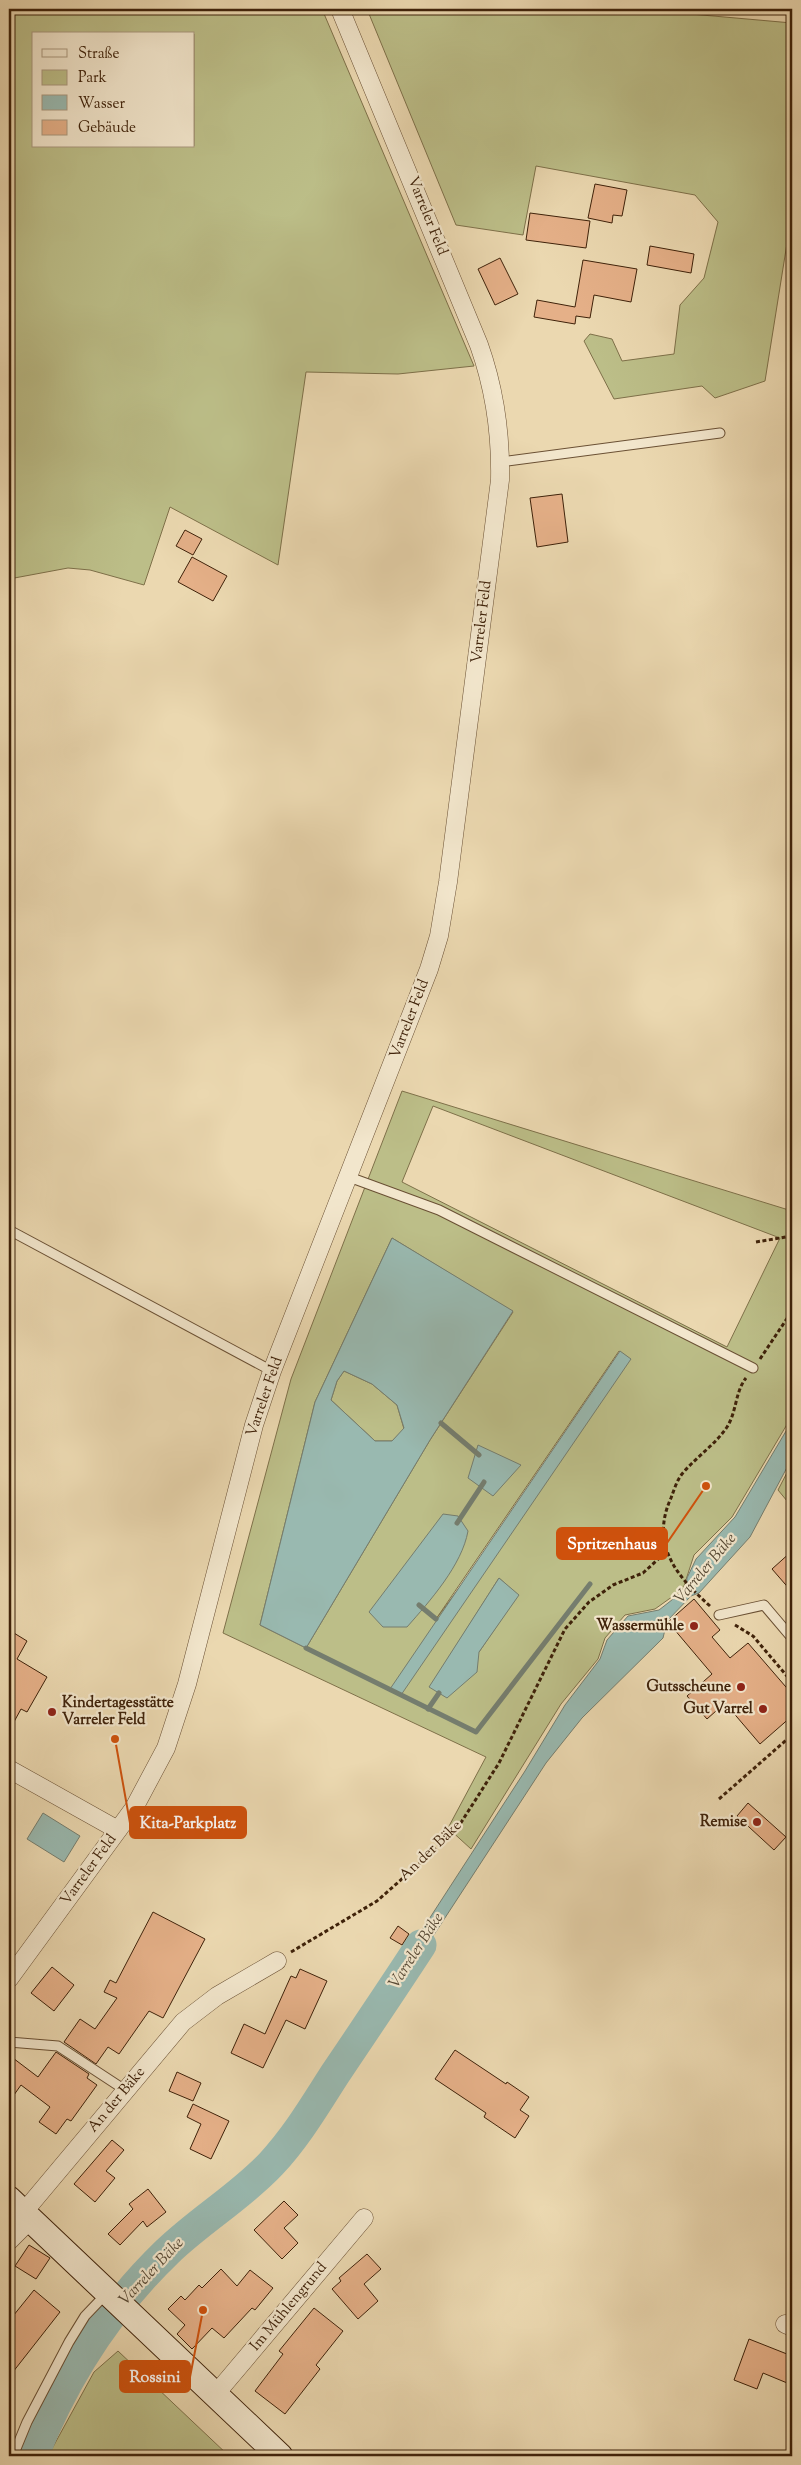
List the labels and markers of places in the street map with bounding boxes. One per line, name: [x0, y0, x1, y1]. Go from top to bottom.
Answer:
callout: Spritzenhaus: [557, 1528, 667, 1559]
place label: Wassermühle: [596, 1616, 684, 1637]
marker: Wassermühle: [688, 1620, 700, 1632]
place label: Gutsscheune: [646, 1677, 731, 1698]
marker: Gutsscheune: [735, 1681, 747, 1693]
place label: Kindertagesstätte Varreler Feld: [62, 1693, 174, 1731]
place label: Gut Varrel: [683, 1699, 754, 1720]
marker: Gut Varrel: [757, 1703, 769, 1715]
marker: Kindertagesstätte Varreler Feld: [46, 1706, 58, 1718]
callout: Kita-Parkplatz: [130, 1807, 246, 1838]
place label: Remise: [700, 1812, 747, 1833]
marker: Remise: [751, 1816, 763, 1828]
callout: Rossini: [120, 2361, 190, 2392]

